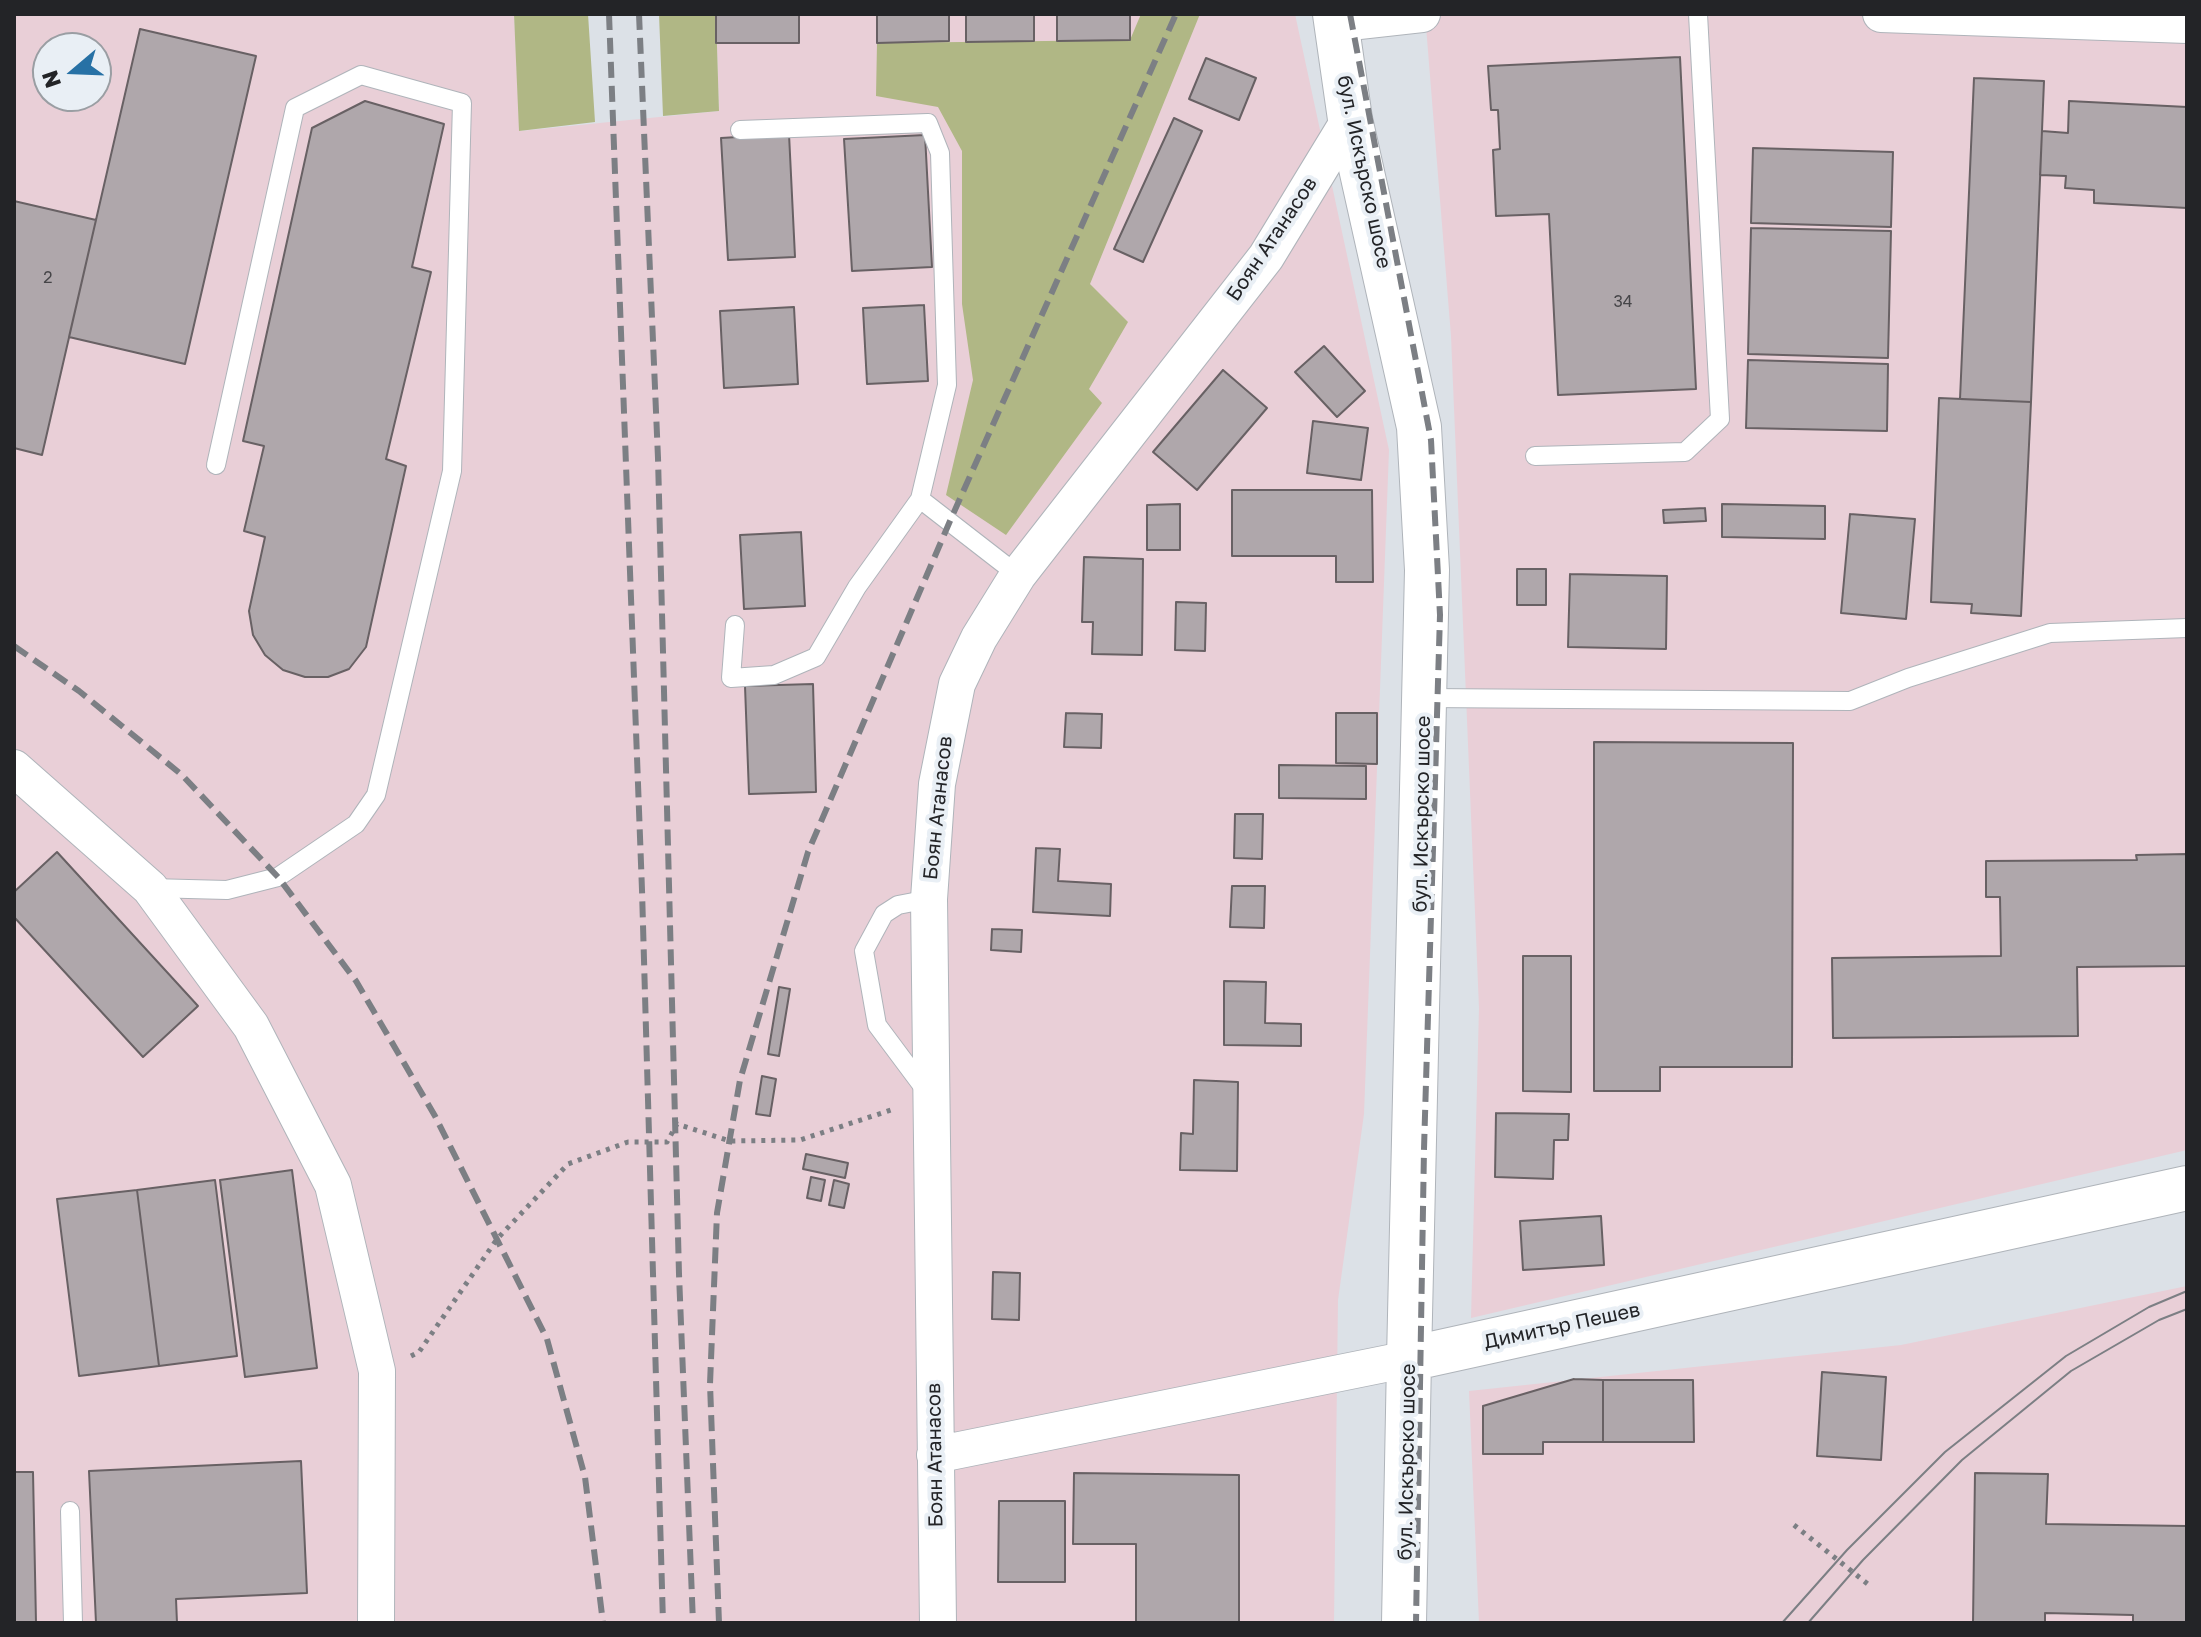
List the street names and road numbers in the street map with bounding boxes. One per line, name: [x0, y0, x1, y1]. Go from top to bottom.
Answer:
street label: бул. Искърско шосе: [1332, 73, 1396, 271]
street label: Боян Атанасов: [1222, 172, 1322, 306]
street label: бул. Искърско шосе: [1408, 715, 1436, 913]
street label: Боян Атанасов: [919, 735, 957, 881]
street label: Димитър Пешев: [1482, 1298, 1642, 1354]
street label: бул. Искърско шосе: [1393, 1363, 1421, 1561]
street label: Боян Атанасов: [922, 1383, 948, 1527]

